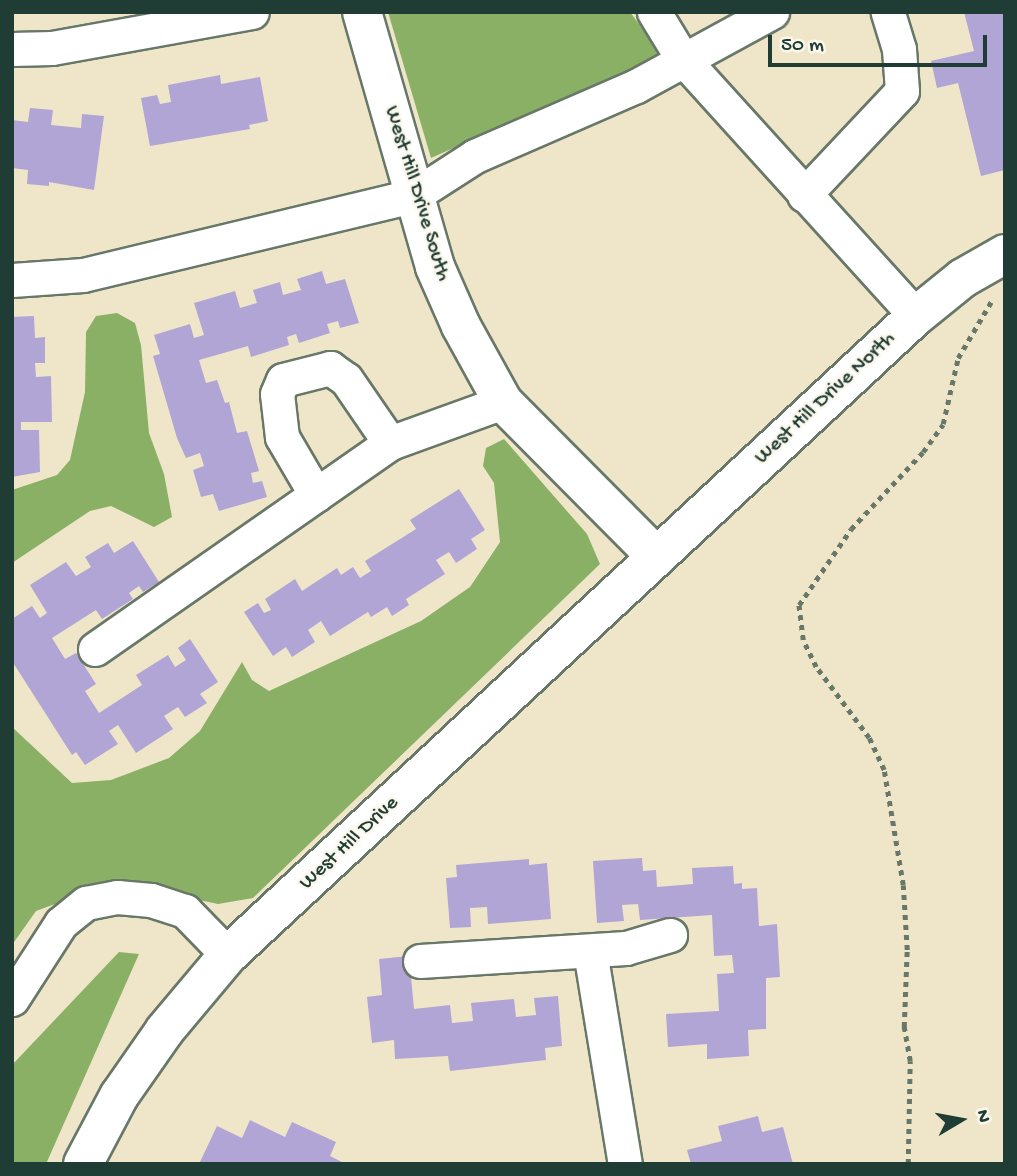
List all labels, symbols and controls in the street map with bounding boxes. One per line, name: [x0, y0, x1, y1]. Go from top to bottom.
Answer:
scale bar: [772, 21, 991, 65]
text: 50 m: [781, 34, 824, 59]
street label: West Hill Drive South: [377, 103, 455, 285]
street label: West Hill Drive North: [750, 327, 902, 471]
street label: West Hill Drive: [295, 792, 405, 896]
north arrow: [926, 1085, 996, 1155]
text: N: [970, 1108, 995, 1124]

